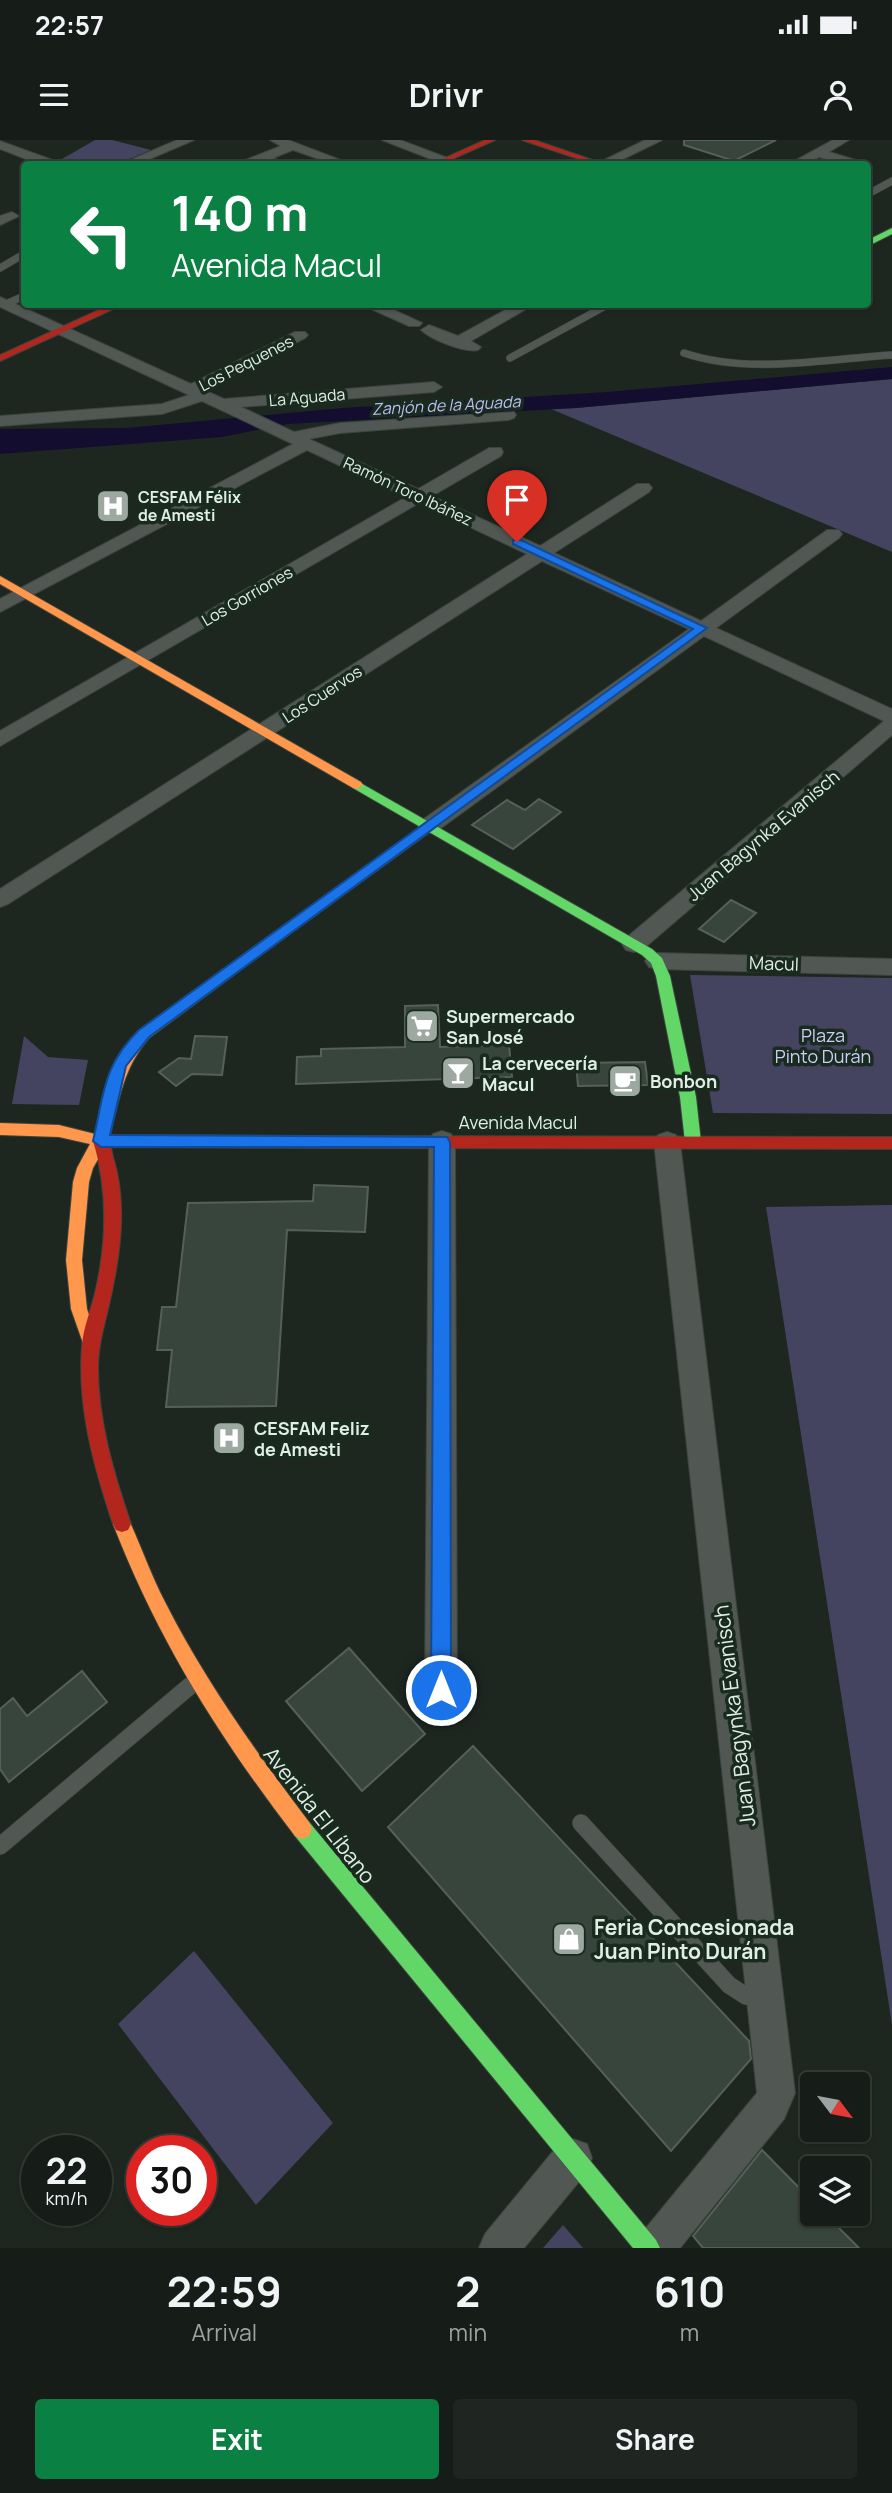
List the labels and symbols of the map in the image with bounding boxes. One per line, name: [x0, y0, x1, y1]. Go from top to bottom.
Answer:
street label: Los Pequenes: [195, 330, 297, 396]
street label: La Aguada: [268, 383, 346, 411]
water label: Zanjón de la Aguada: [371, 390, 522, 420]
street label: Ramón Toro Ibáñez: [340, 451, 476, 531]
pin: [487, 470, 547, 542]
place label: CESFAM Félix de Amesti: [138, 486, 241, 526]
hospital icon: CESFAM Félix de Amesti: [94, 487, 132, 525]
street label: Los Gorriones: [197, 561, 297, 631]
street label: Los Cuervos: [278, 660, 366, 728]
street label: Juan Bagynka Evanisch: [682, 764, 844, 906]
street label: Macul: [749, 950, 799, 976]
place label: Supermercado San José: [446, 1004, 575, 1049]
supermarket icon: Supermercado San José: [403, 1007, 441, 1045]
park label: Plaza Pinto Durán: [775, 1023, 871, 1068]
place label: La cervecería Macul: [482, 1051, 598, 1096]
bar icon: La cervecería Macul: [439, 1054, 477, 1092]
cafe icon: Bonbon: [606, 1062, 644, 1100]
place label: Bonbon: [650, 1069, 717, 1093]
street label: Avenida Macul: [459, 1110, 577, 1134]
place label: CESFAM Feliz de Amesti: [254, 1416, 370, 1461]
hospital icon: CESFAM Feliz de Amesti: [210, 1419, 248, 1457]
street label: Juan Bagynka Evanisch: [706, 1603, 762, 1829]
position arrow: [404, 1653, 478, 1727]
street label: Avenida El Líbano: [258, 1741, 382, 1889]
place label: Feria Concesionada Juan Pinto Durán: [594, 1913, 794, 1965]
shop icon: Feria Concesionada Juan Pinto Durán: [550, 1920, 588, 1958]
north arrow: [800, 2072, 870, 2142]
speed limit sign: 30: [126, 2135, 217, 2226]

